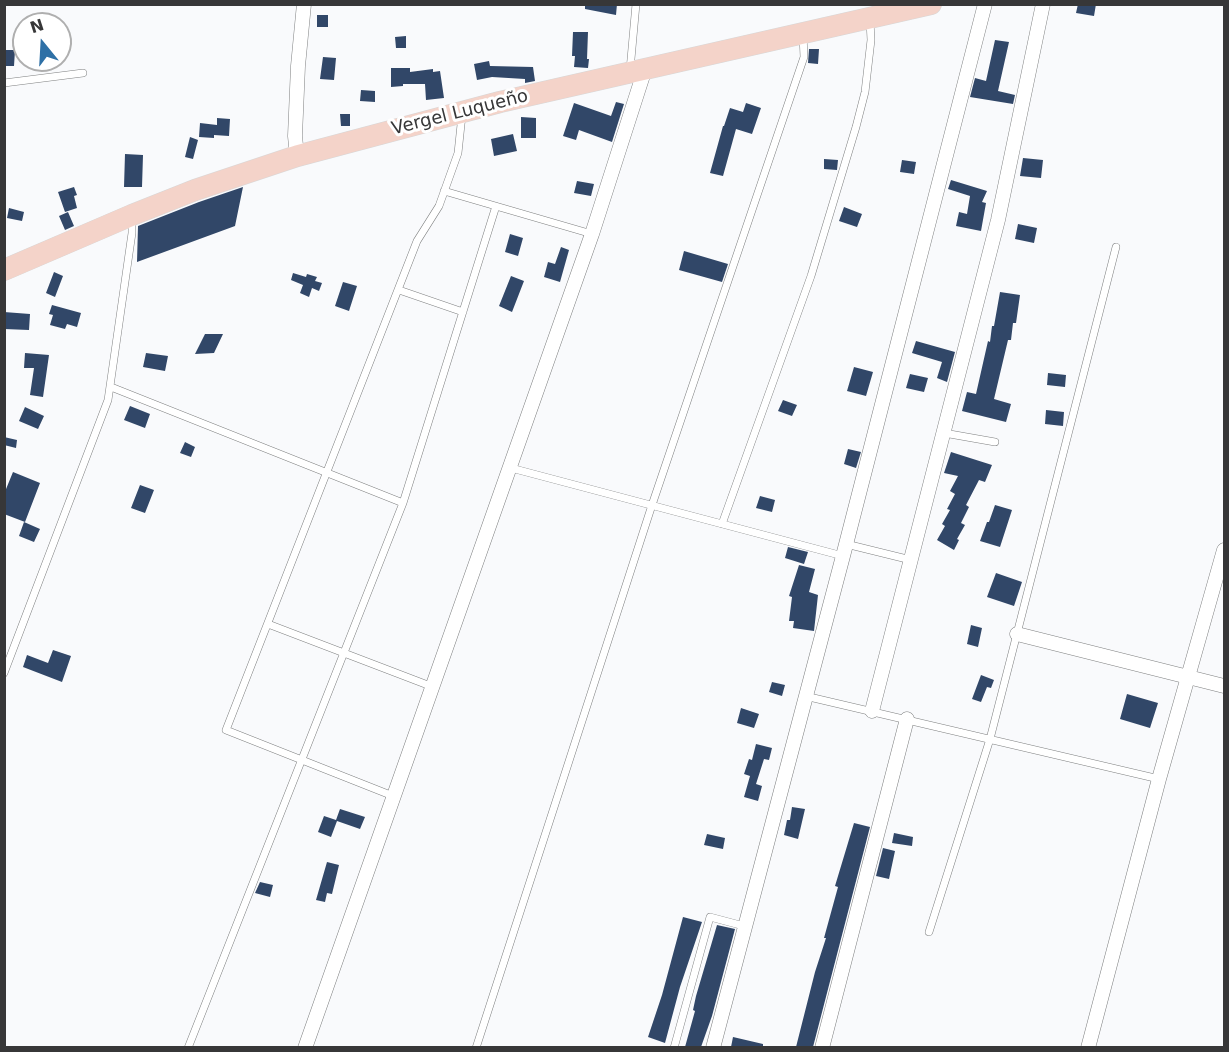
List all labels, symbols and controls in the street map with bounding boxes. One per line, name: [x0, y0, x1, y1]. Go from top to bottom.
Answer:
north arrow: [12, 12, 72, 72]
text: N: [28, 15, 46, 37]
street label: Vergel Luqueño: [390, 86, 530, 140]

